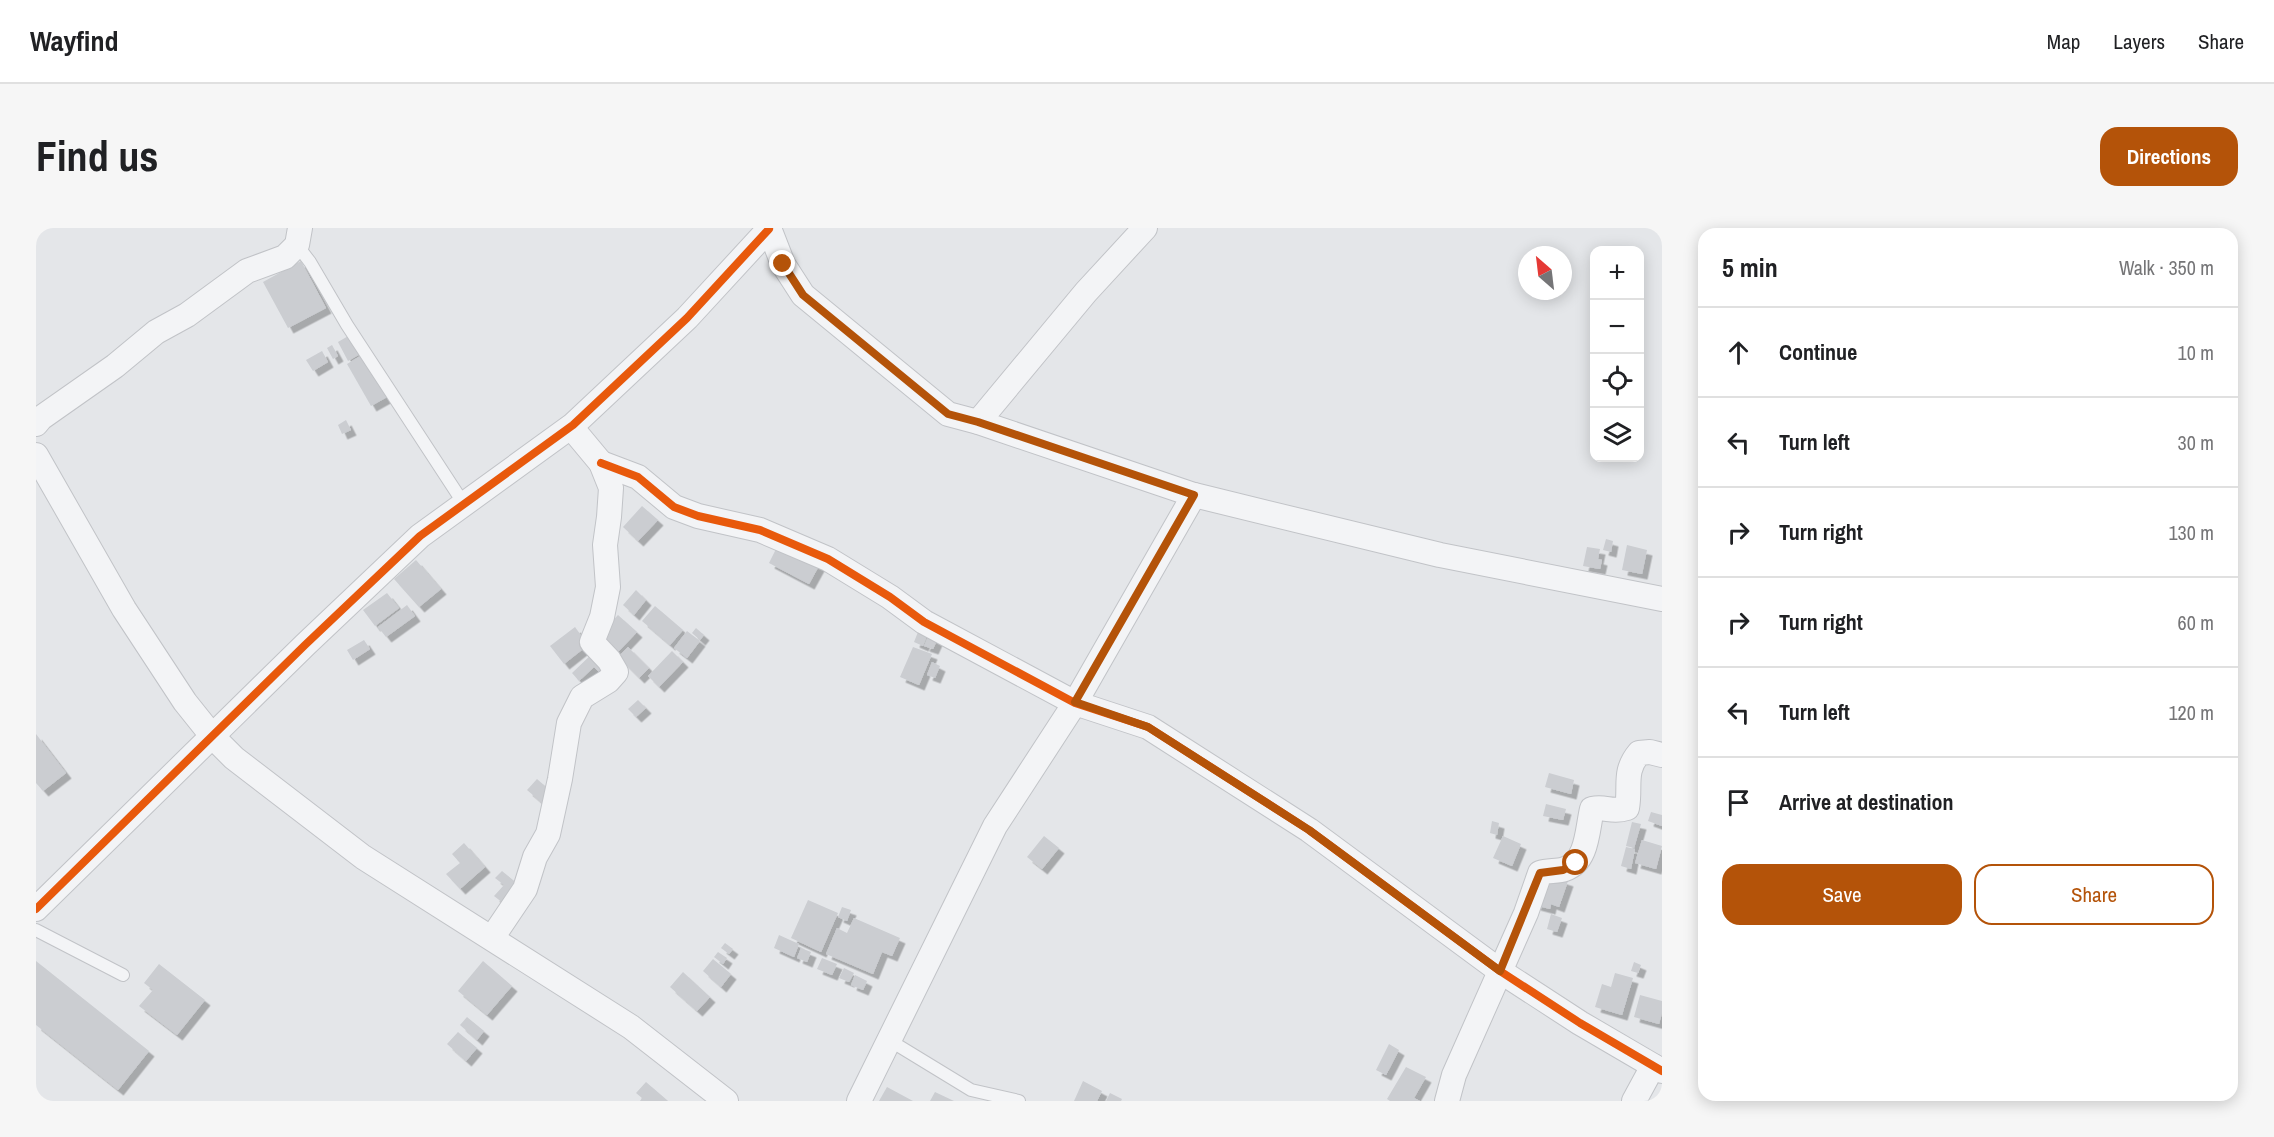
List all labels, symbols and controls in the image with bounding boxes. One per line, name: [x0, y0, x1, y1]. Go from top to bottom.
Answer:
text: Wayfind: [30, 22, 118, 60]
text: Map: [2047, 27, 2080, 56]
text: Layers: [2113, 27, 2165, 56]
text: Share: [2198, 27, 2244, 56]
button: Directions: [2100, 127, 2238, 186]
text: Find us: [36, 128, 158, 184]
north arrow: [1518, 246, 1572, 300]
map controls: [1590, 246, 1644, 462]
button: +: [1590, 246, 1644, 300]
route end: [769, 250, 795, 276]
text: 5 min: [1722, 250, 1778, 285]
text: Walk · 350 m: [2119, 254, 2214, 281]
button: −: [1590, 300, 1644, 354]
icon: ahead: [1722, 336, 1755, 369]
text: Continue: [1779, 337, 1857, 367]
text: 10 m: [2178, 339, 2214, 366]
button: locate: [1590, 354, 1644, 408]
button: layers: [1590, 408, 1644, 462]
icon: left: [1722, 426, 1755, 459]
text: Turn left: [1779, 427, 1850, 457]
text: 30 m: [2178, 429, 2214, 456]
icon: right: [1722, 516, 1755, 549]
text: Turn right: [1779, 517, 1863, 547]
text: 130 m: [2168, 519, 2214, 546]
icon: right: [1722, 606, 1755, 639]
text: Turn right: [1779, 607, 1863, 637]
text: 60 m: [2178, 609, 2214, 636]
icon: left: [1722, 696, 1755, 729]
text: Turn left: [1779, 697, 1850, 727]
text: 120 m: [2168, 699, 2214, 726]
icon: arrive: [1722, 786, 1755, 819]
text: Arrive at destination: [1779, 787, 1953, 817]
route start: [1562, 849, 1588, 875]
button: Save: [1722, 864, 1962, 925]
button: Share: [1974, 864, 2214, 925]

